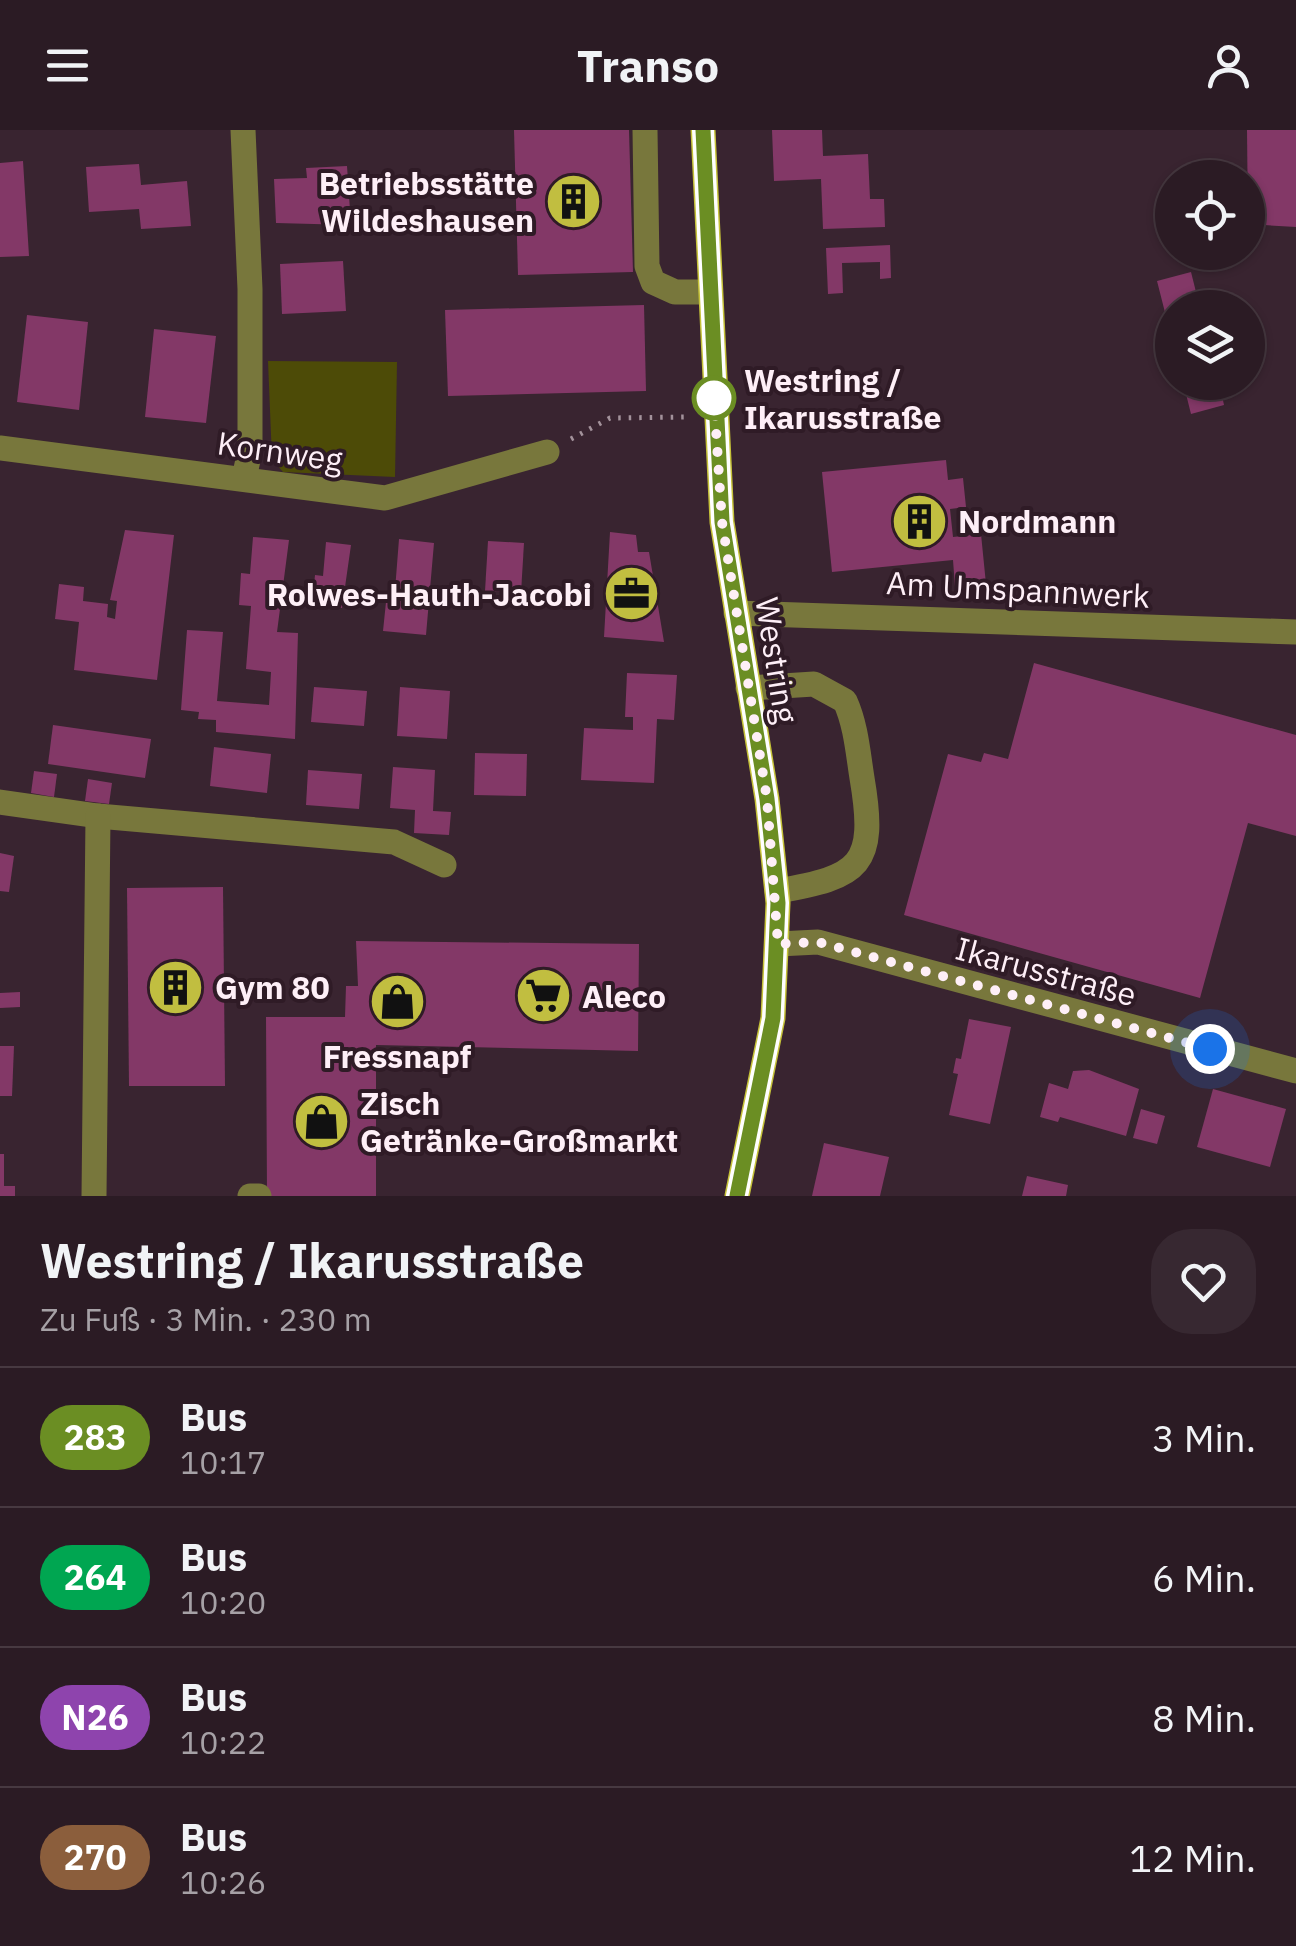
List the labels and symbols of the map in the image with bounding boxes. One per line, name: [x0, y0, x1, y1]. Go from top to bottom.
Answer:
place label: Betriebsstätte Wildeshausen: [319, 162, 534, 241]
building icon: Betriebsstätte Wildeshausen: [543, 171, 603, 231]
place label: Westring / Ikarusstraße: [744, 359, 942, 438]
marker: Westring / Ikarusstraße: [693, 377, 735, 419]
street label: Kornweg: [215, 421, 345, 481]
building icon: Nordmann: [889, 491, 949, 551]
place label: Nordmann: [958, 500, 1116, 542]
street label: Am Umspannwerk: [885, 561, 1151, 617]
office icon: Rolwes-Hauth-Jacobi: [601, 564, 661, 624]
place label: Rolwes-Hauth-Jacobi: [267, 573, 592, 615]
street label: Westring: [746, 594, 808, 726]
street label: Ikarusstraße: [951, 927, 1141, 1015]
building icon: Gym 80: [146, 957, 206, 1017]
place label: Gym 80: [215, 966, 330, 1008]
supermarket icon: Aleco: [513, 966, 573, 1026]
shop icon: Fressnapf: [367, 972, 427, 1032]
place label: Aleco: [582, 975, 666, 1017]
your location: [1185, 1024, 1235, 1074]
place label: Fressnapf: [323, 1035, 472, 1077]
place label: Zisch Getränke-Großmarkt: [360, 1082, 678, 1161]
shop icon: Zisch Getränke-Großmarkt: [291, 1091, 351, 1151]

